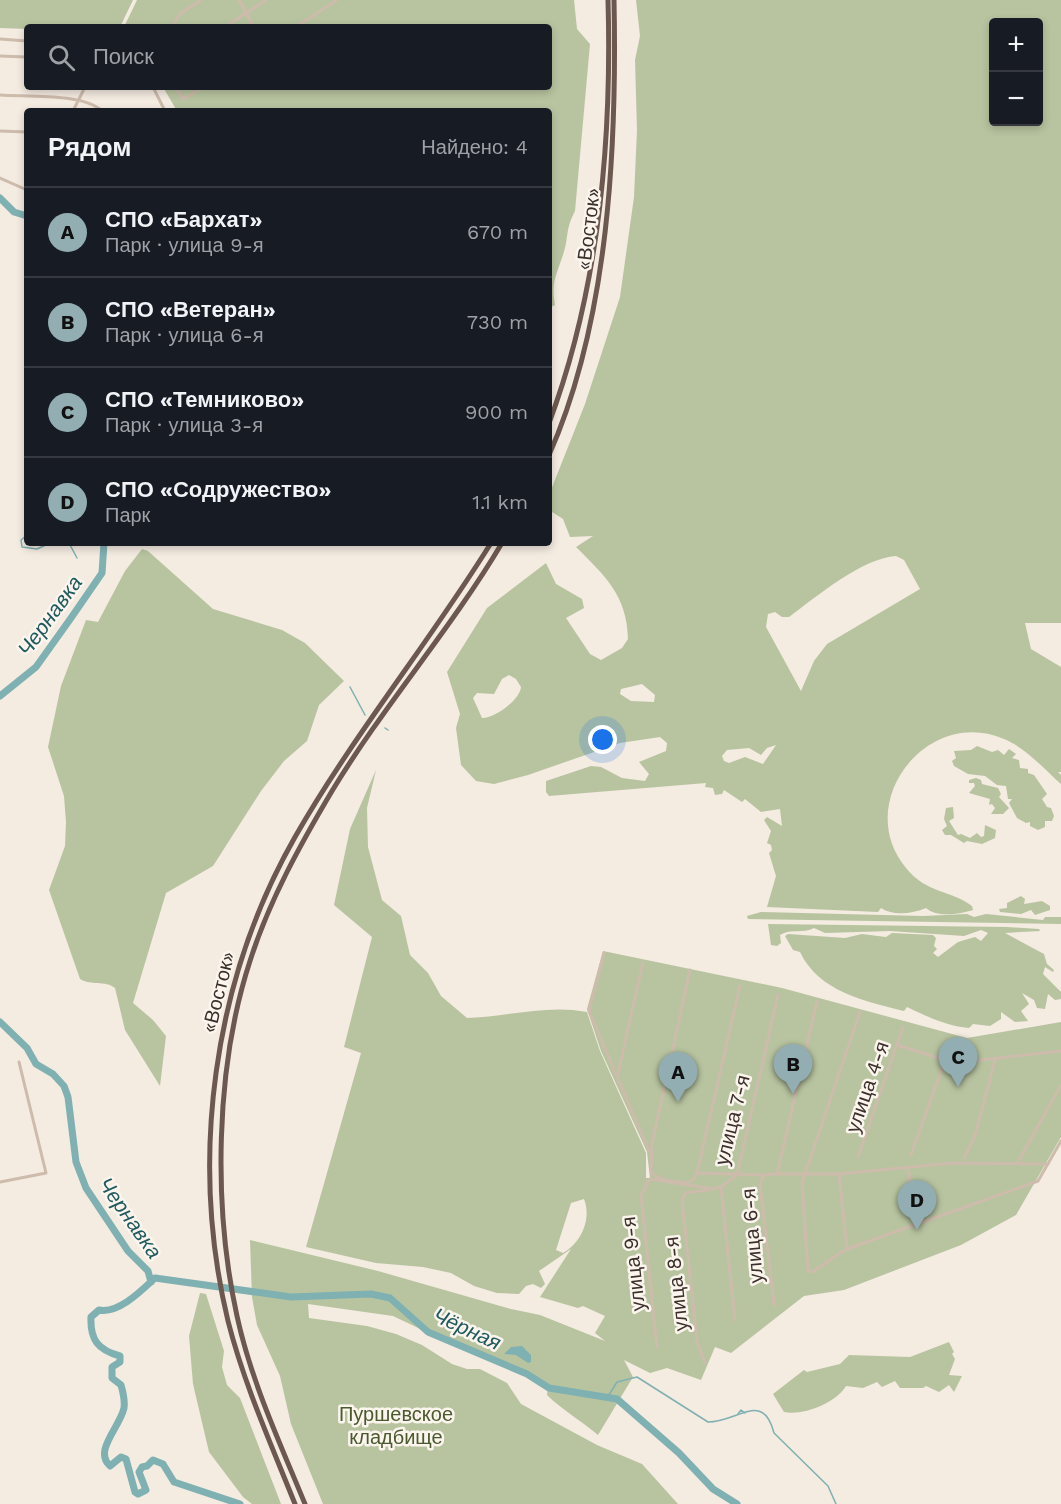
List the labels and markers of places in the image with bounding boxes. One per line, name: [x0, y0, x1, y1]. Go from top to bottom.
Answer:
pin: C: [938, 1038, 978, 1087]
pin: B: [774, 1044, 812, 1094]
pin: A: [658, 1052, 698, 1102]
pin: D: [898, 1180, 936, 1230]

